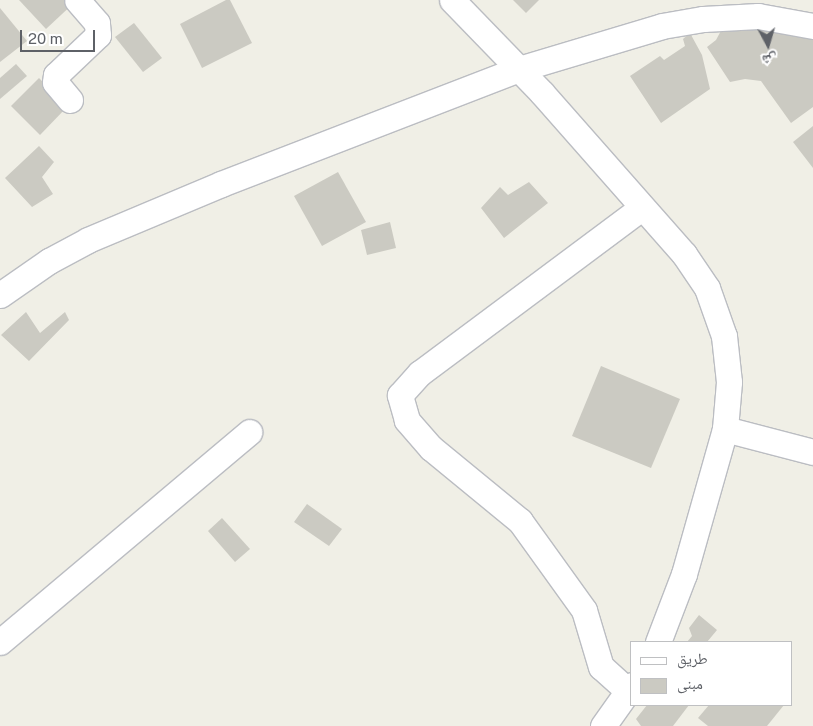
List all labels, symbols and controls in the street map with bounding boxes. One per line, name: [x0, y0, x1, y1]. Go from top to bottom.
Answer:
scale bar: [22, 20, 98, 52]
north arrow: [743, 20, 793, 70]
text: 20 m: [28, 30, 63, 47]
text: ش: [761, 51, 778, 69]
legend: [630, 641, 793, 706]
text: طريق: [677, 650, 708, 667]
text: مبنى: [677, 675, 703, 692]

